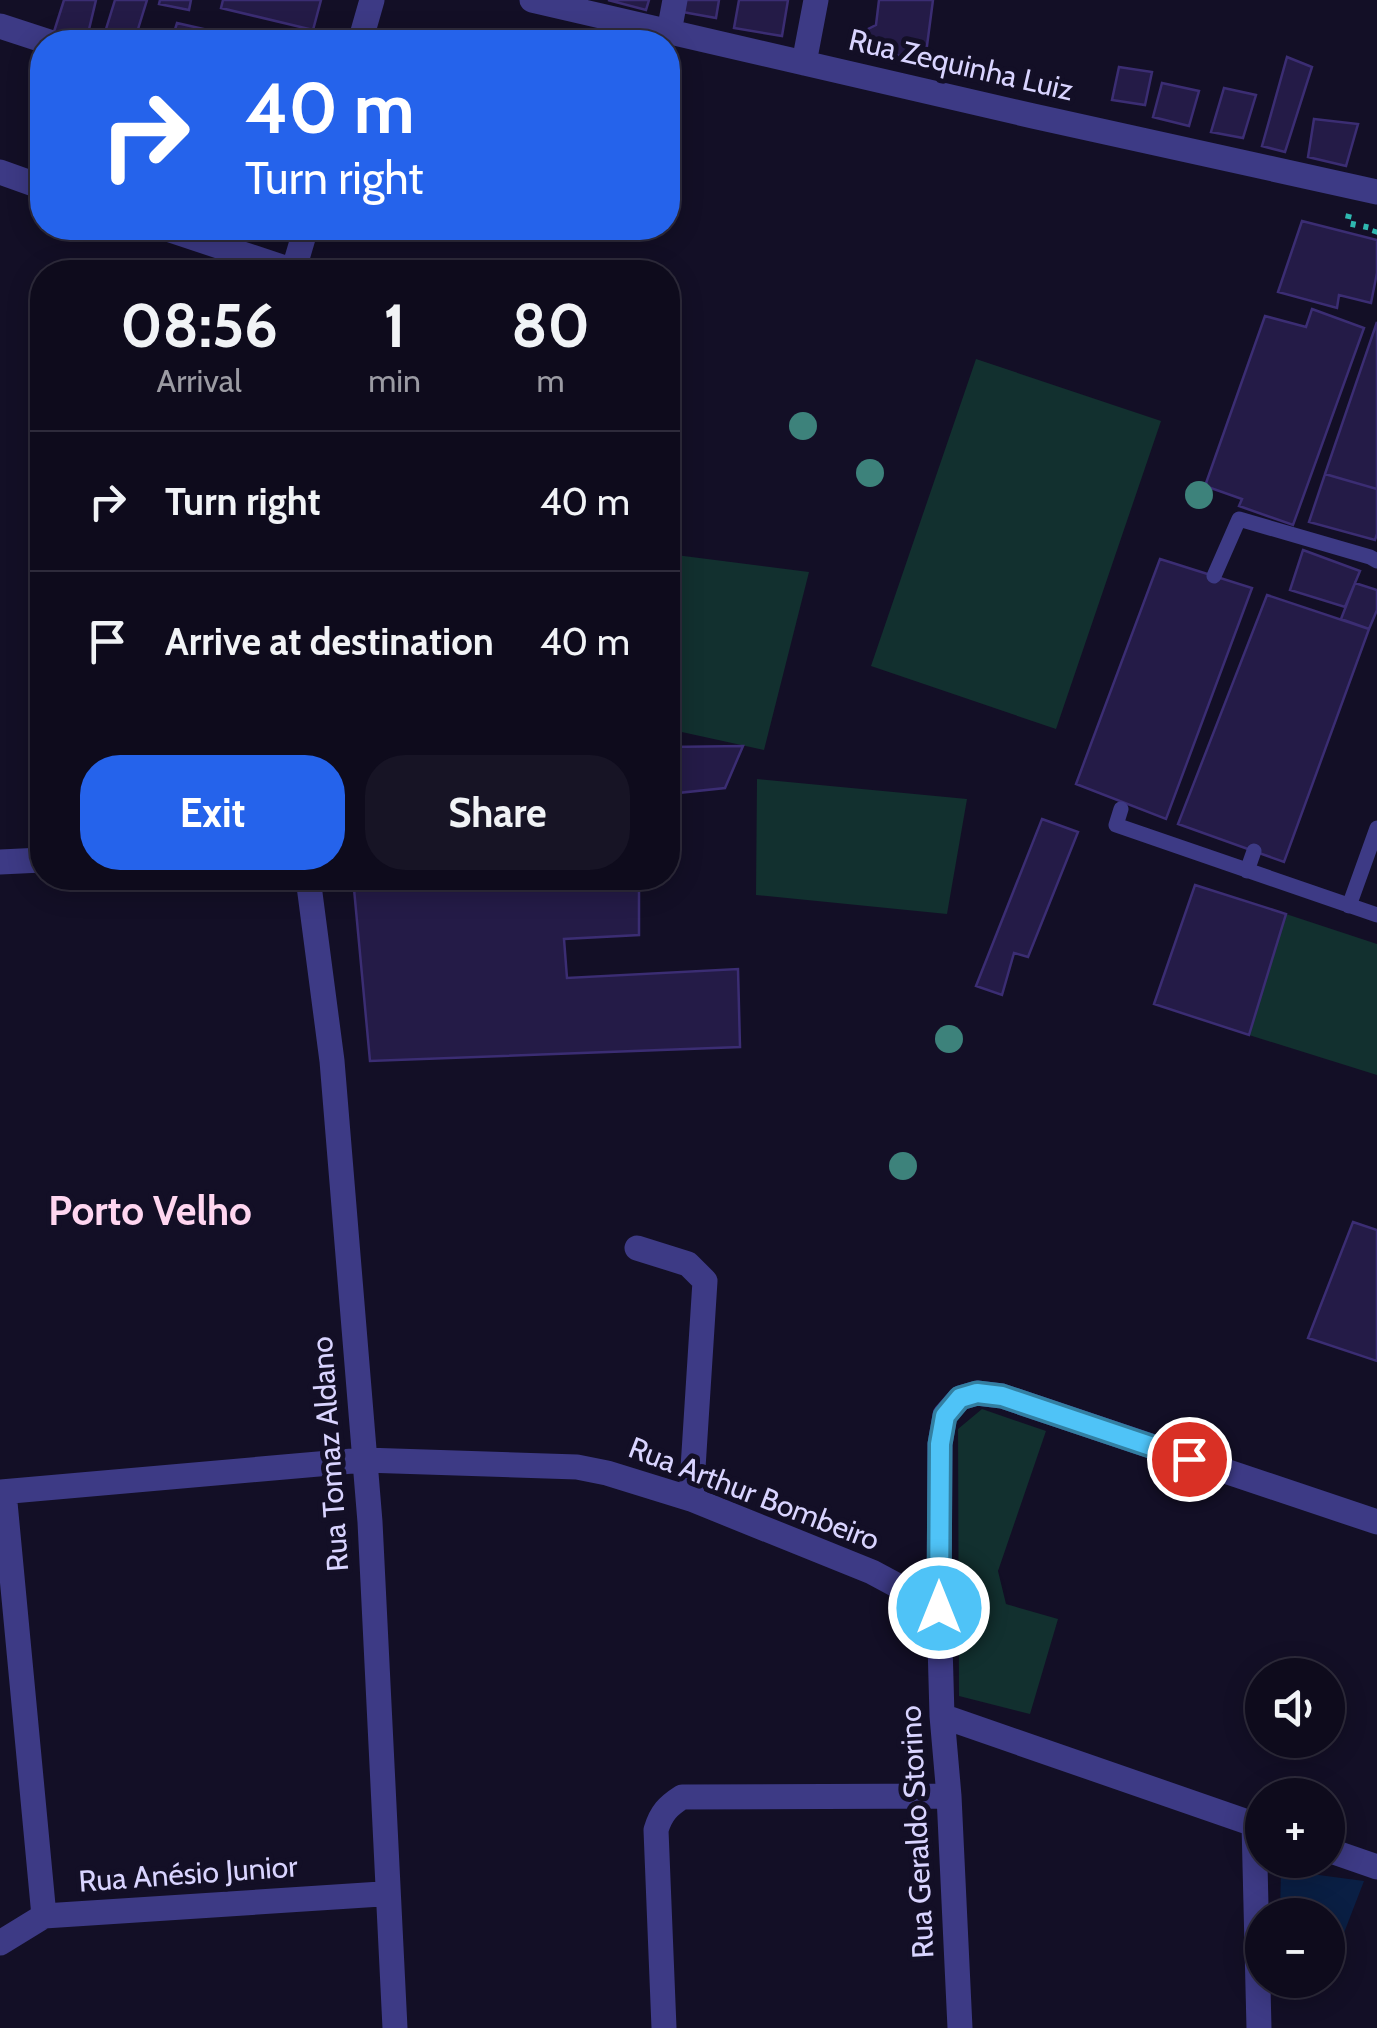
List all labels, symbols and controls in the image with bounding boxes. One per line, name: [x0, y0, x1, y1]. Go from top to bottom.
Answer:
street label: Rua Zequinha Luiz: [845, 21, 1077, 108]
text: 40 m: [245, 65, 414, 151]
icon: right: [80, 70, 210, 200]
text: Turn right: [245, 151, 424, 205]
text: 08:56: [120, 289, 278, 362]
text: 1: [384, 289, 406, 362]
text: 80: [511, 289, 590, 362]
text: Arrival: [157, 361, 242, 400]
text: min: [368, 361, 421, 400]
text: m: [536, 361, 565, 400]
icon: right: [80, 474, 135, 529]
text: Turn right: [165, 478, 321, 525]
text: 40 m: [540, 478, 630, 525]
icon: arrive: [80, 614, 135, 669]
text: Arrive at destination: [165, 618, 494, 665]
text: 40 m: [540, 618, 630, 665]
button: Exit: [80, 755, 345, 870]
button: Share: [365, 755, 630, 870]
district label: Porto Velho: [48, 1186, 252, 1235]
street label: Rua Tomaz Aldano: [303, 1335, 356, 1573]
pin: [1147, 1417, 1232, 1502]
street label: Rua Arthur Bombeiro: [624, 1429, 885, 1558]
icon: arrive: [1162, 1432, 1217, 1487]
position arrow: [887, 1556, 991, 1660]
map controls: [1245, 1658, 1345, 1998]
button: sound: [1245, 1658, 1345, 1758]
street label: Rua Geraldo Storino: [891, 1705, 942, 1959]
button: +: [1245, 1778, 1345, 1878]
street label: Rua Anésio Junior: [77, 1847, 299, 1900]
button: −: [1245, 1898, 1345, 1998]

